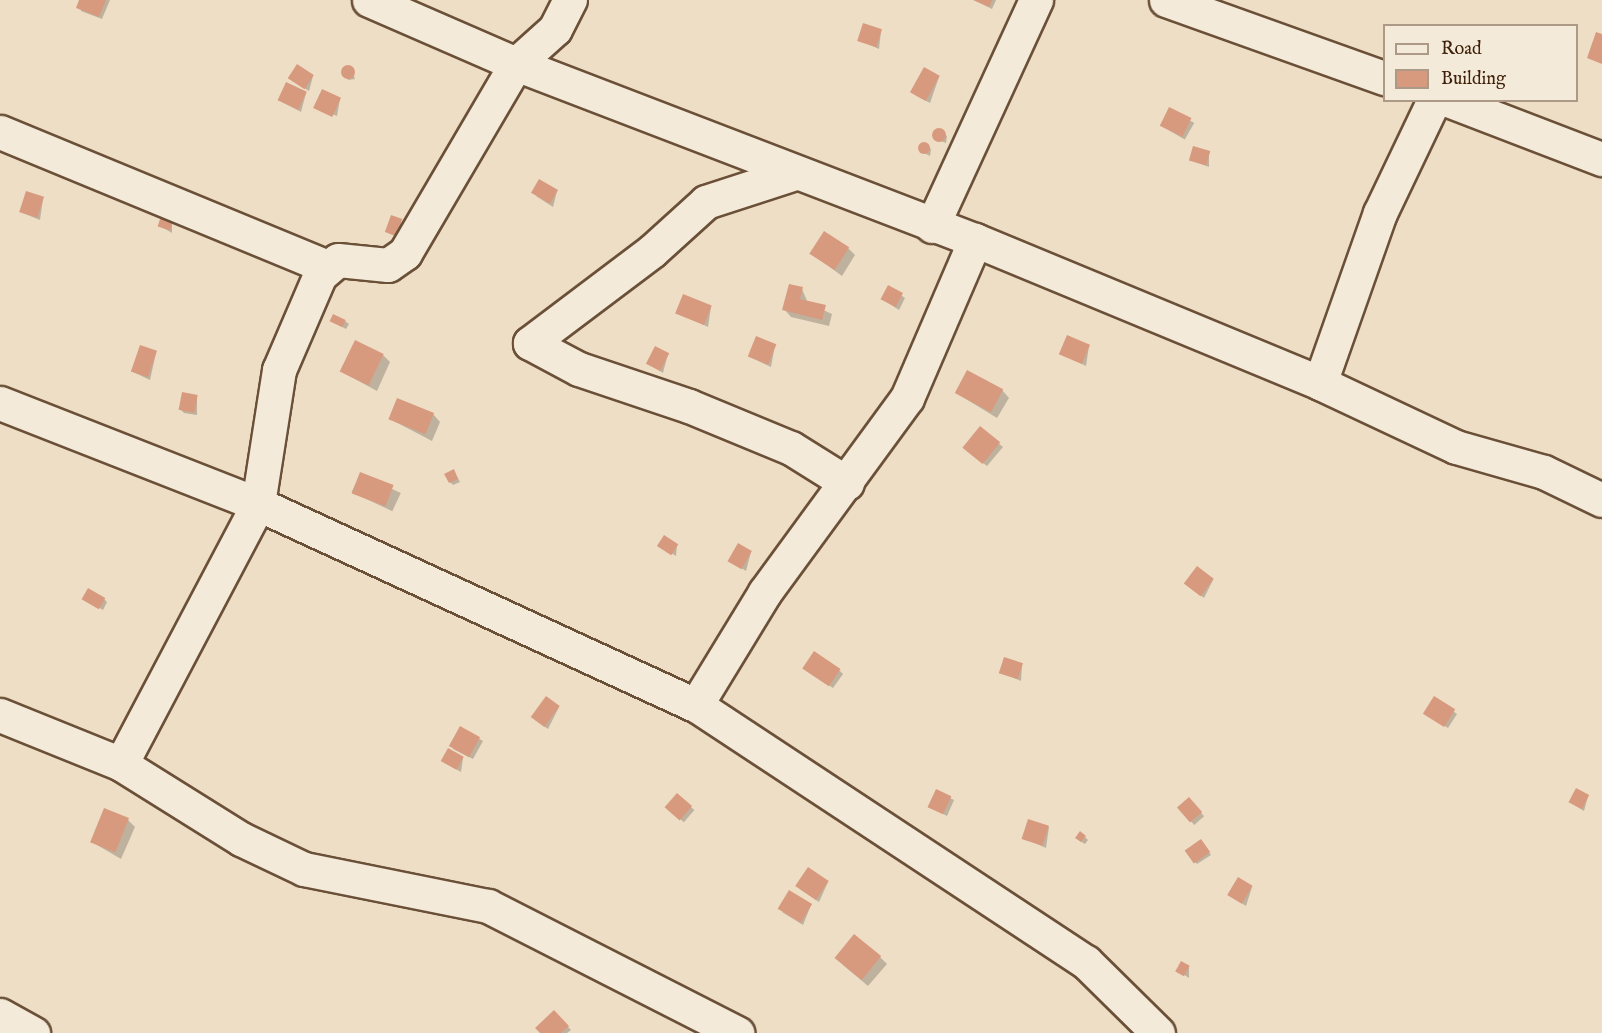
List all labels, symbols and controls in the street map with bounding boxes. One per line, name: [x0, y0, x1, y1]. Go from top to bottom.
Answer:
legend: [1383, 24, 1578, 102]
text: Road: [1441, 38, 1482, 61]
text: Building: [1441, 68, 1506, 91]

